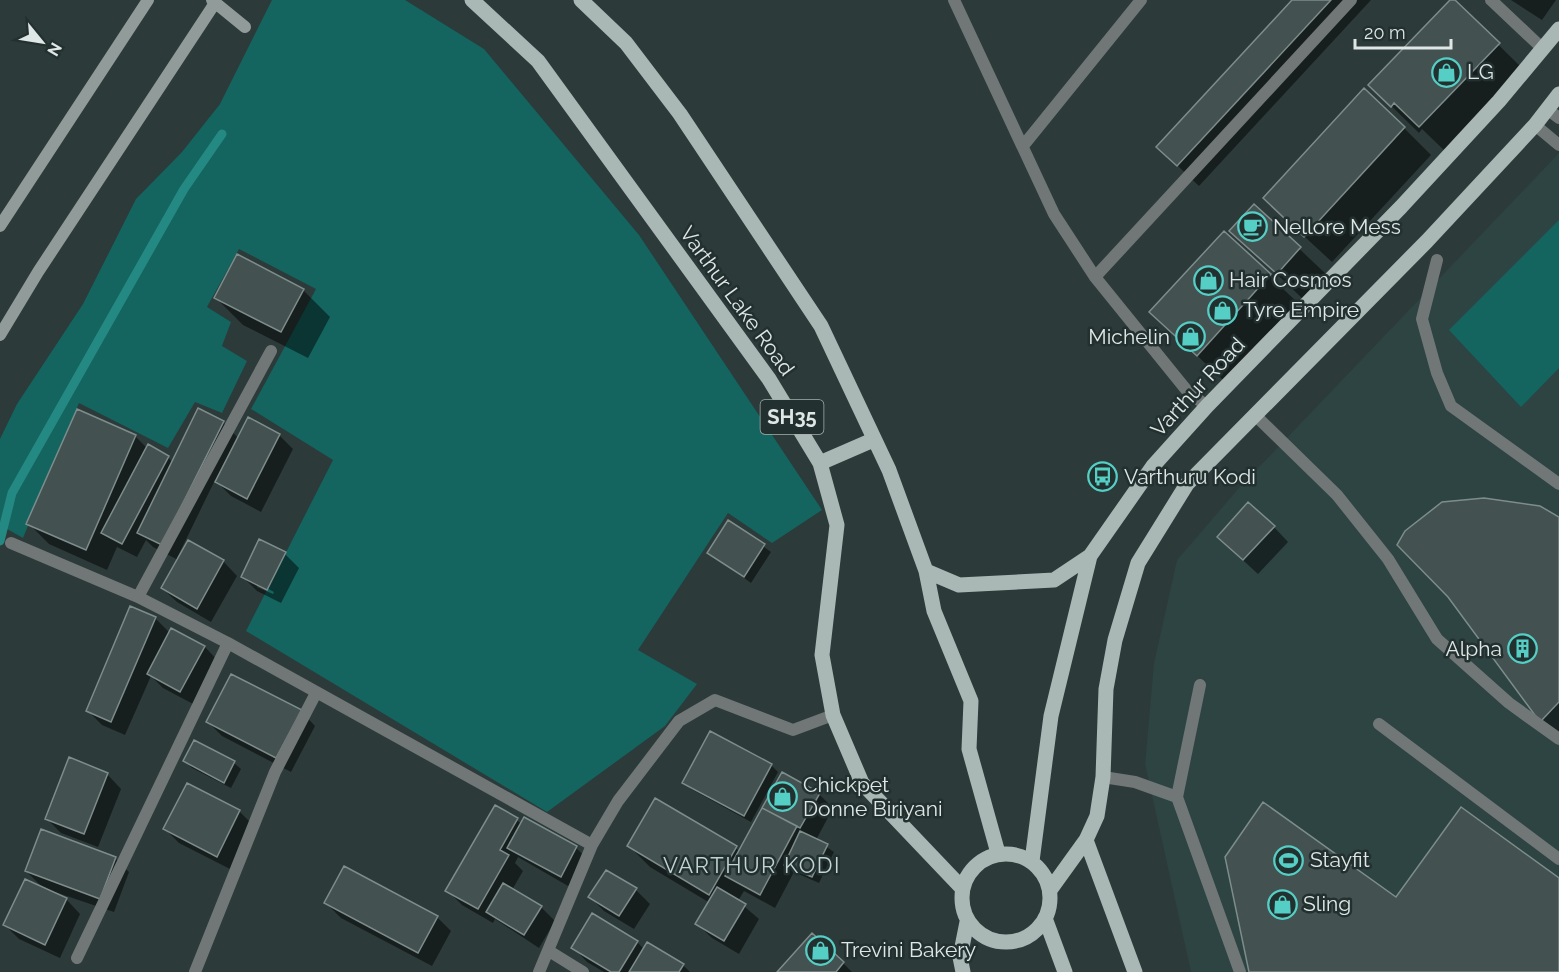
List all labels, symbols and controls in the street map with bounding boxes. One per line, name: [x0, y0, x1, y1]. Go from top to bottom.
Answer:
north arrow: [12, 12, 72, 72]
scale bar: [1355, 12, 1451, 50]
text: 20 m: [1364, 22, 1406, 43]
text: N: [43, 39, 66, 59]
shop icon: LG: [1430, 56, 1462, 88]
place label: LG: [1467, 59, 1494, 84]
cafe icon: Nellore Mess: [1236, 211, 1268, 243]
place label: Nellore Mess: [1273, 214, 1401, 239]
street label: Varthur Lake Road: [675, 221, 800, 380]
shop icon: Hair Cosmos: [1192, 264, 1224, 296]
place label: Hair Cosmos: [1229, 267, 1352, 292]
shop icon: Tyre Empire: [1206, 294, 1238, 326]
place label: Tyre Empire: [1243, 297, 1359, 322]
shop icon: Michelin: [1175, 321, 1207, 353]
place label: Michelin: [1088, 324, 1170, 349]
street label: Varthur Road: [1145, 332, 1250, 441]
road number: SH35: [760, 400, 824, 434]
bus stop icon: Varthuru Kodi: [1087, 461, 1119, 493]
place label: Varthuru Kodi: [1124, 464, 1256, 489]
building icon: Alpha: [1507, 633, 1539, 665]
place label: Alpha: [1445, 636, 1502, 661]
place label: Chickpet Donne Biriyani: [803, 772, 943, 821]
shop icon: Chickpet Donne Biriyani: [766, 781, 798, 813]
sports icon: Stayfit: [1273, 844, 1305, 876]
place label: Stayfit: [1310, 847, 1370, 872]
district label: VARTHUR KODI: [663, 852, 841, 878]
shop icon: Sling: [1266, 888, 1298, 920]
place label: Sling: [1303, 891, 1351, 916]
shop icon: Trevini Bakery: [804, 934, 836, 966]
place label: Trevini Bakery: [841, 937, 976, 962]

